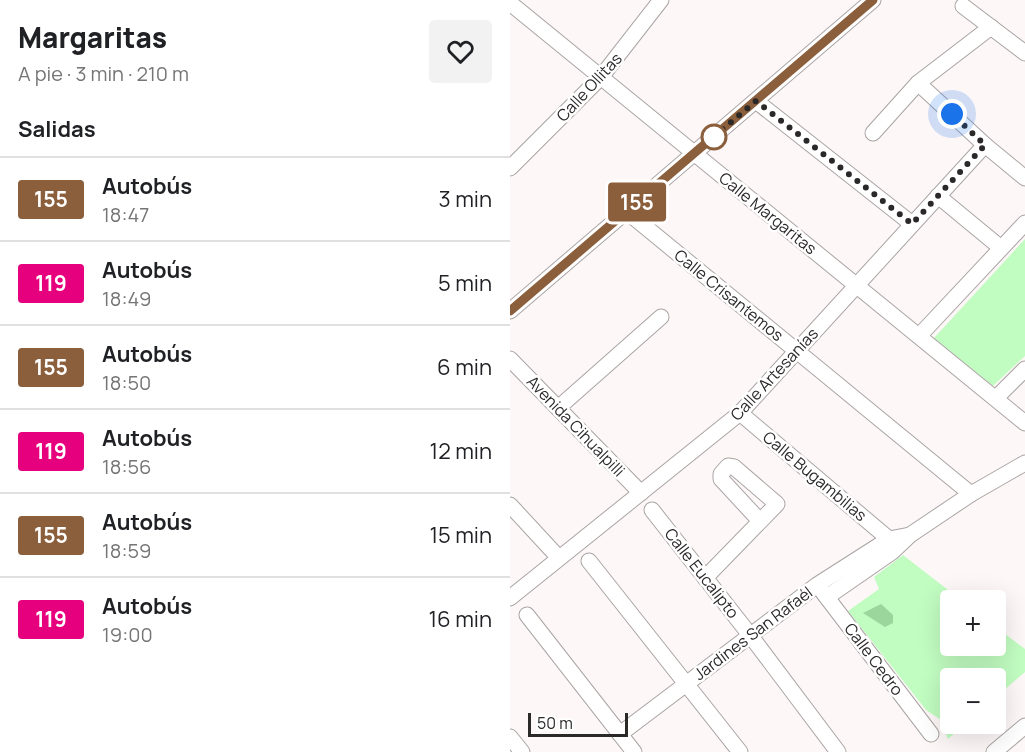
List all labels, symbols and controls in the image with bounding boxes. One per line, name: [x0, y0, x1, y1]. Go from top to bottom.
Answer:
text: Margaritas: [18, 18, 167, 56]
button: heart: [429, 20, 492, 83]
street label: Calle Ollitas: [551, 48, 627, 126]
text: A pie · 3 min · 210 m: [18, 60, 189, 87]
your location: [937, 99, 967, 129]
text: Salidas: [18, 114, 96, 144]
unlabelled marker: [701, 124, 727, 150]
street label: Calle Margaritas: [715, 167, 821, 259]
text: Autobús: [102, 171, 192, 201]
line badge: 155: [602, 182, 672, 222]
text: 3 min: [439, 184, 492, 214]
text: 155: [34, 185, 68, 213]
text: 155: [620, 188, 654, 216]
text: 18:47: [102, 201, 149, 228]
street label: Calle Crisantemos: [670, 244, 788, 346]
text: Autobús: [102, 255, 192, 285]
text: 5 min: [438, 268, 492, 298]
text: 119: [35, 269, 67, 297]
text: 18:49: [102, 285, 151, 312]
street label: Calle Artesanías: [725, 323, 823, 425]
text: Autobús: [102, 339, 192, 369]
text: 6 min: [437, 352, 492, 382]
text: 155: [34, 353, 68, 381]
text: 18:50: [102, 369, 151, 396]
street label: Avenida Cihualpilli: [522, 371, 630, 481]
text: Autobús: [102, 423, 192, 453]
street label: Calle Bugambilias: [758, 426, 872, 526]
text: 12 min: [430, 436, 492, 466]
text: 119: [35, 437, 67, 465]
text: 18:56: [102, 453, 151, 480]
text: Autobús: [102, 507, 192, 537]
text: 15 min: [429, 520, 492, 550]
text: 155: [34, 521, 68, 549]
street label: Calle Eucalipto: [660, 523, 744, 623]
text: 18:59: [102, 537, 151, 564]
street label: Jardines San Rafaél: [689, 581, 817, 685]
map controls: [940, 590, 1006, 734]
button: +: [940, 590, 1006, 656]
text: Autobús: [102, 591, 192, 621]
text: 16 min: [429, 604, 492, 634]
text: 119: [35, 605, 67, 633]
street label: Calle Cedro: [839, 618, 909, 700]
text: 19:00: [102, 621, 153, 648]
button: −: [940, 668, 1006, 734]
scale bar: [528, 710, 628, 738]
text: 50 m: [537, 712, 573, 734]

